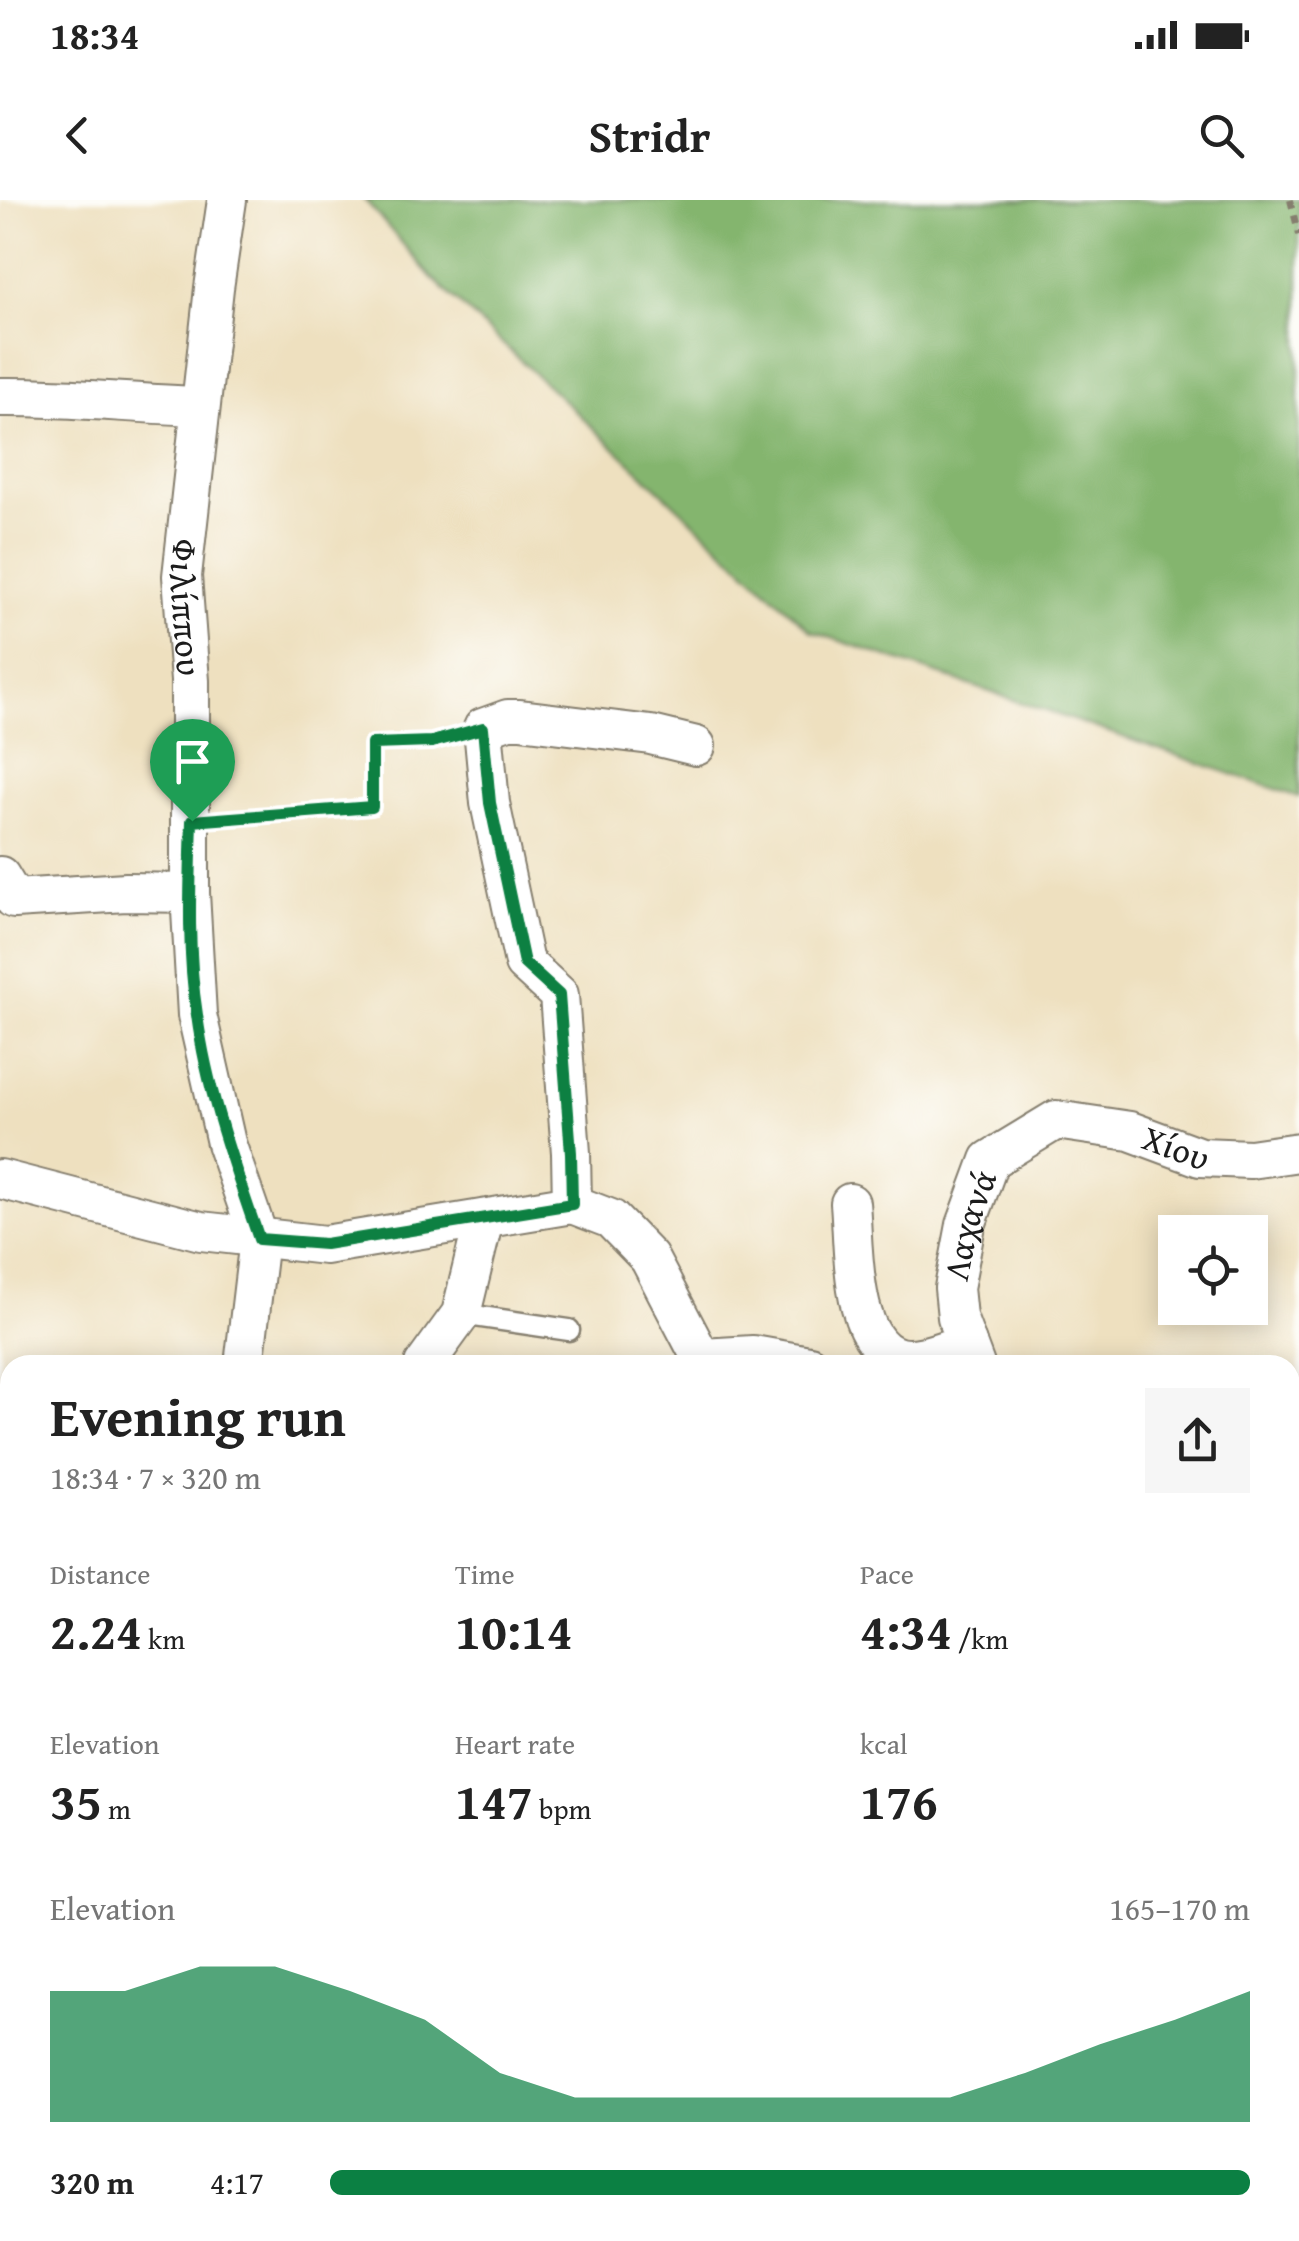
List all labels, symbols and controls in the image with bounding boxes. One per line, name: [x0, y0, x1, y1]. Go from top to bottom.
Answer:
text: 18:34: [50, 7, 140, 63]
text: Stridr: [589, 103, 710, 168]
icon: back: [50, 108, 105, 163]
icon: search: [1194, 108, 1249, 163]
street label: Φιλίππου: [157, 536, 216, 678]
pin: [150, 719, 235, 822]
icon: arrive: [165, 734, 220, 789]
street label: Χίου: [1136, 1112, 1217, 1183]
street label: Λαχανά: [930, 1163, 1009, 1285]
map controls: [1158, 1215, 1268, 1325]
button: locate: [1158, 1215, 1268, 1325]
text: Evening run: [50, 1376, 346, 1456]
button: share: [1145, 1388, 1250, 1493]
text: 18:34 · 7 × 320 m: [50, 1454, 261, 1501]
text: Distance: [50, 1553, 150, 1594]
text: Time: [455, 1553, 515, 1594]
text: Pace: [860, 1553, 914, 1594]
text: 2.24: [50, 1594, 142, 1667]
text: 10:14: [455, 1594, 573, 1667]
text: 4:34: [860, 1594, 952, 1667]
text: km: [142, 1618, 185, 1659]
text: /km: [952, 1618, 1008, 1659]
text: Elevation: [50, 1723, 160, 1764]
text: Heart rate: [455, 1723, 575, 1764]
text: kcal: [860, 1723, 908, 1764]
text: 35: [50, 1764, 102, 1837]
text: 147: [455, 1764, 533, 1837]
text: 176: [860, 1764, 938, 1837]
text: m: [102, 1788, 131, 1829]
text: bpm: [533, 1788, 591, 1829]
text: Elevation: [50, 1885, 175, 1932]
text: 165–170 m: [1109, 1885, 1250, 1932]
text: 320 m: [50, 2159, 134, 2206]
text: 4:17: [210, 2159, 264, 2206]

